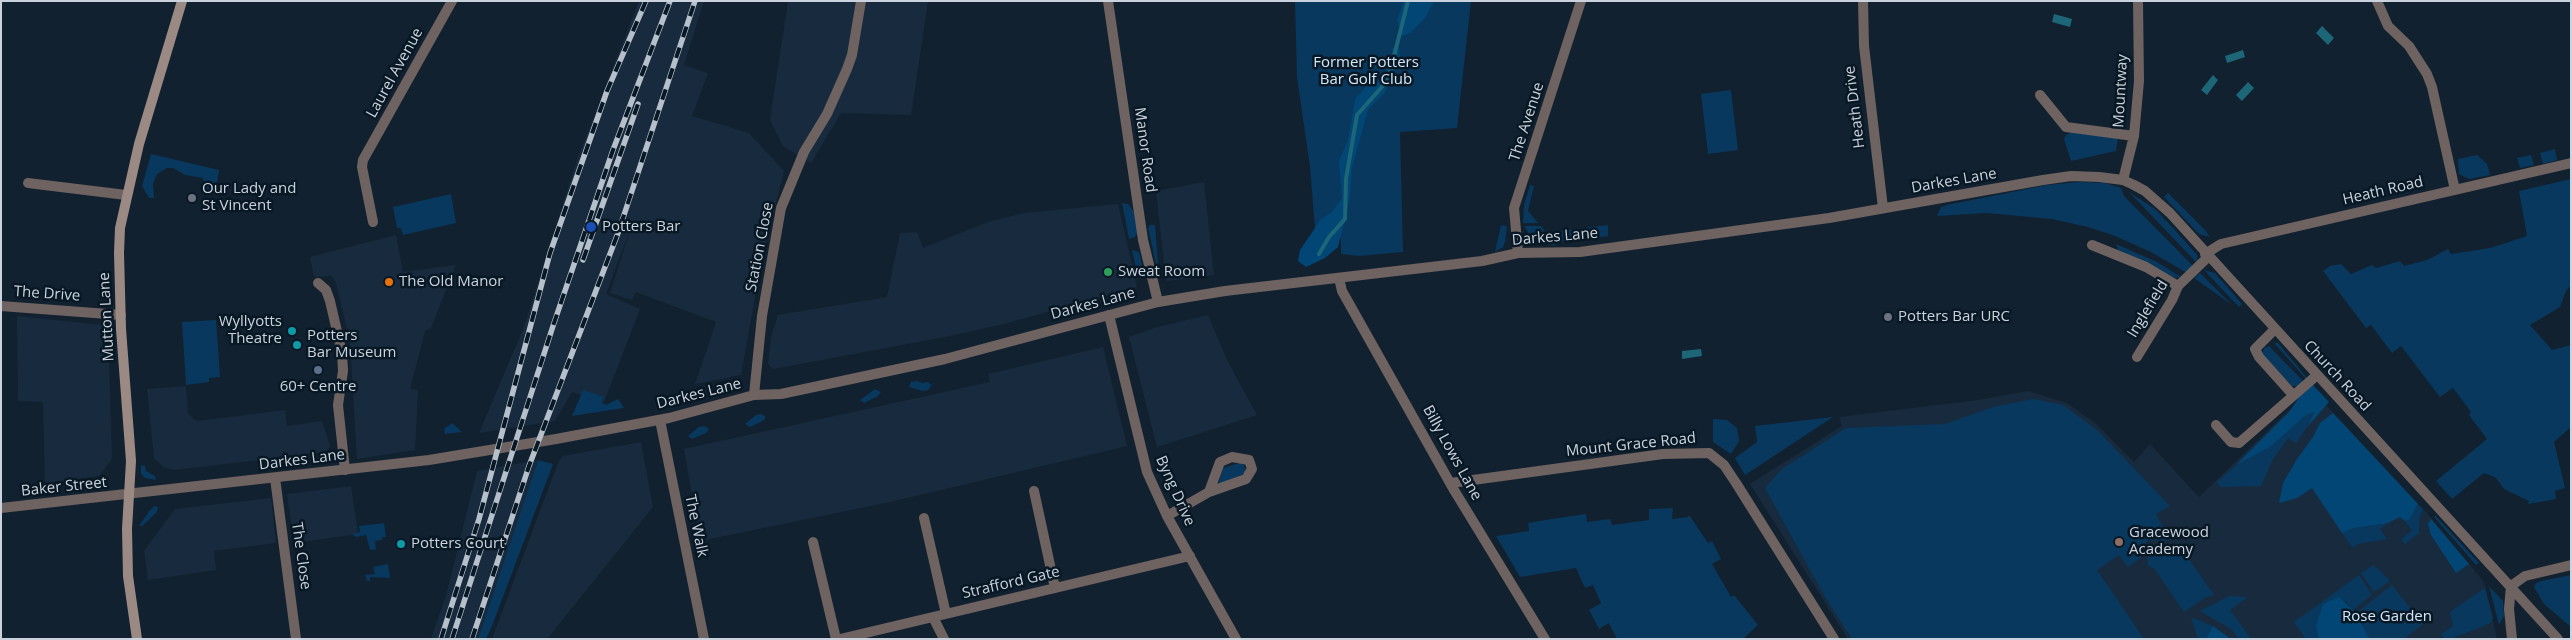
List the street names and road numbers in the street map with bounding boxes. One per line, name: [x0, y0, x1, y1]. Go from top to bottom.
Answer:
street label: Laurel Avenue: [363, 25, 427, 121]
street label: Mountway: [2110, 54, 2132, 128]
street label: Heath Drive: [1841, 65, 1869, 149]
street label: The Avenue: [1506, 80, 1548, 164]
street label: Manor Road: [1130, 106, 1160, 194]
street label: Darkes Lane: [1910, 165, 1998, 197]
street label: Heath Road: [2341, 173, 2425, 209]
street label: Station Close: [742, 201, 778, 293]
street label: Darkes Lane: [1511, 224, 1599, 250]
street label: Mutton Lane: [96, 272, 118, 362]
street label: Inglefield: [2124, 277, 2172, 341]
street label: The Drive: [13, 283, 81, 305]
street label: Darkes Lane: [1049, 284, 1137, 324]
street label: Church Road: [2300, 337, 2374, 415]
street label: Darkes Lane: [655, 375, 743, 413]
street label: Billy Lows Lane: [1418, 402, 1486, 504]
street label: Mount Grace Road: [1565, 429, 1697, 461]
street label: Darkes Lane: [258, 446, 346, 474]
street label: Byng Drive: [1151, 453, 1199, 529]
street label: Baker Street: [20, 474, 108, 500]
street label: The Walk: [681, 493, 711, 559]
street label: The Close: [287, 521, 315, 591]
street label: Strafford Gate: [961, 563, 1061, 603]

